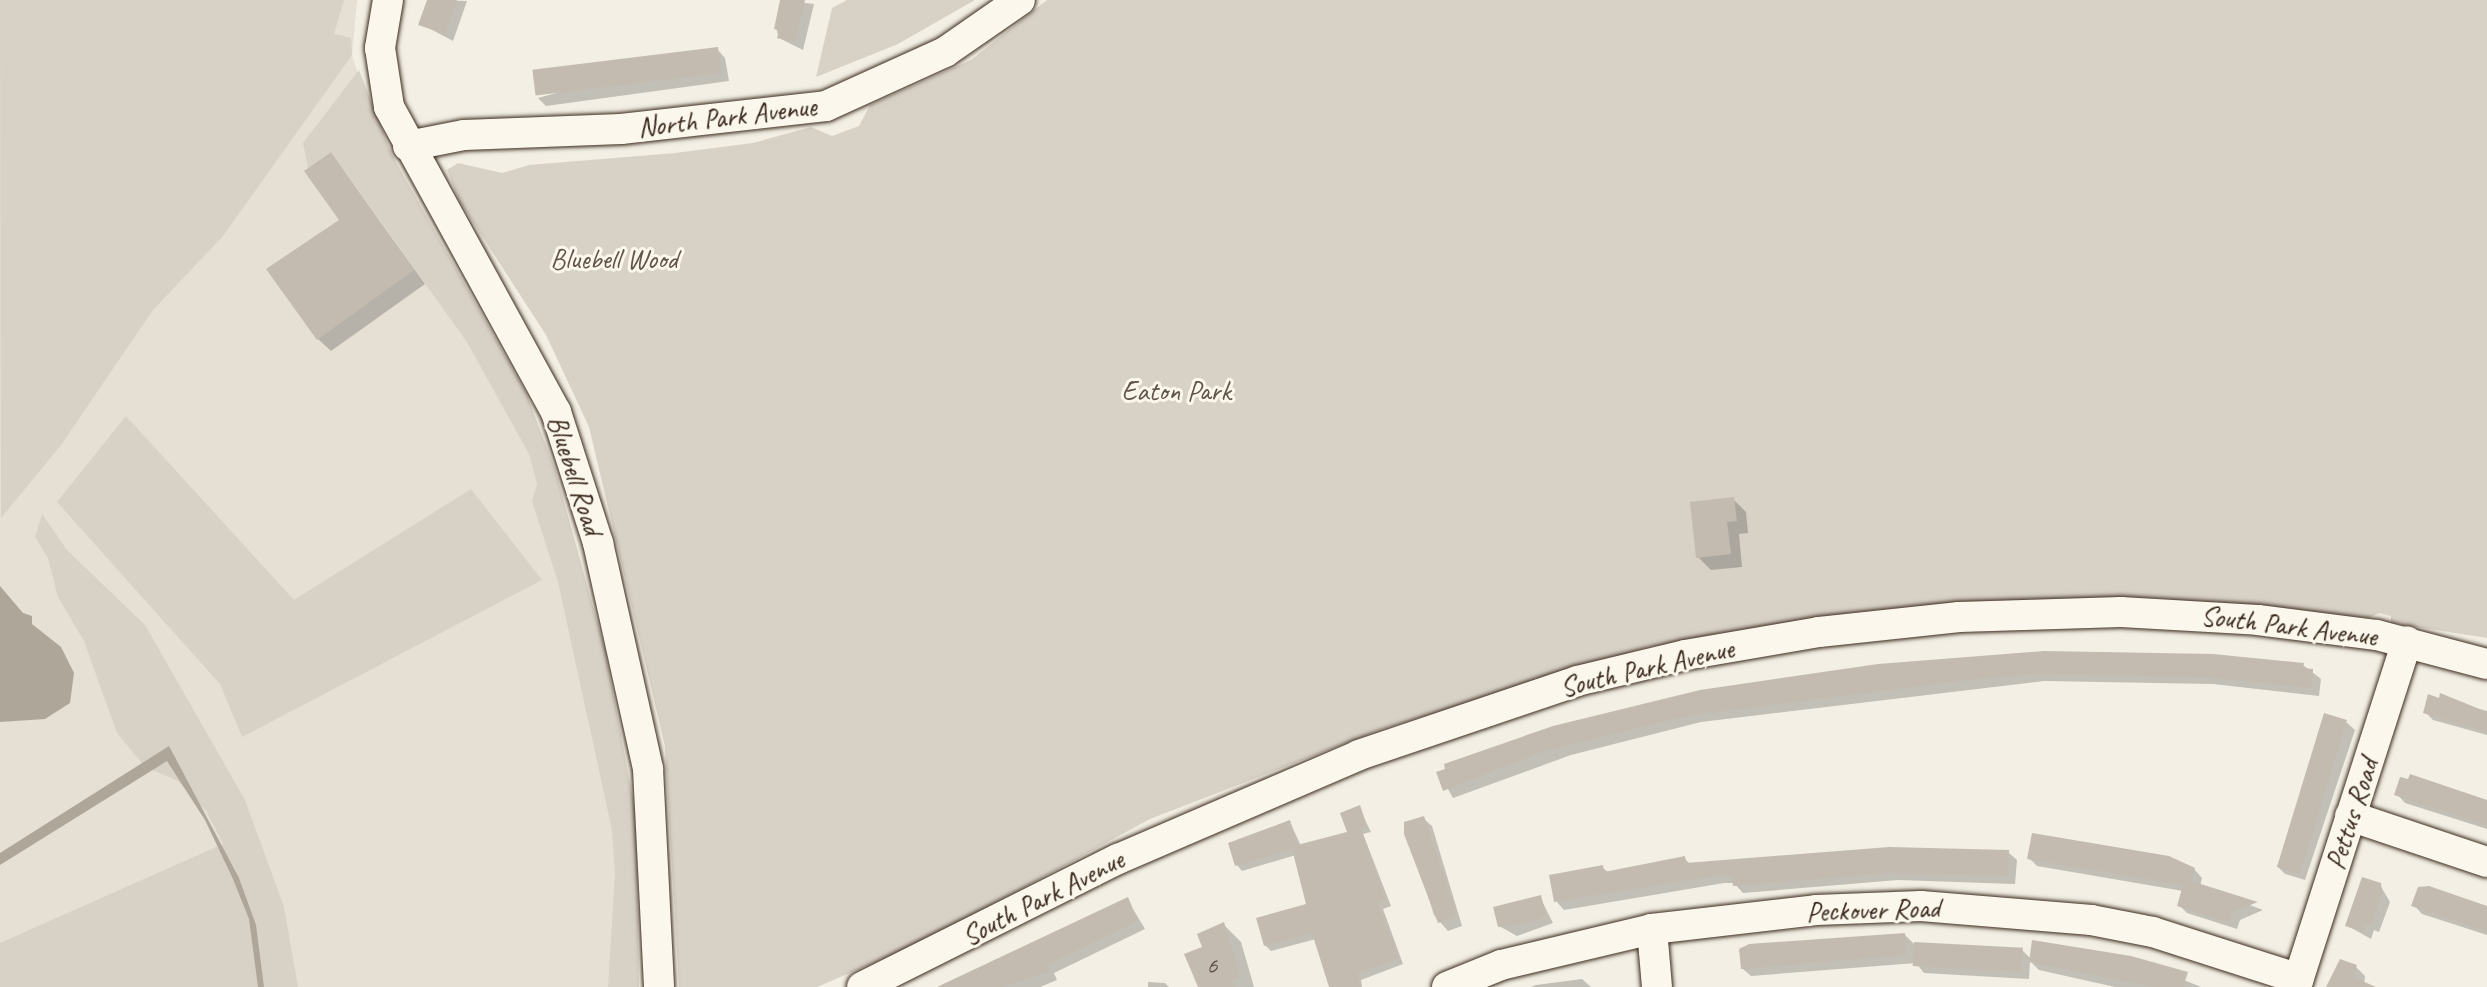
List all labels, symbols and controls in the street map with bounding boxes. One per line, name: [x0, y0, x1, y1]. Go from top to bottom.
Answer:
street label: North Park Avenue: [635, 89, 819, 145]
park label: Bluebell Wood: [550, 242, 678, 276]
park label: Eaton Park: [1121, 374, 1231, 408]
street label: Bluebell Road: [540, 411, 610, 539]
street label: South Park Avenue: [2199, 598, 2379, 654]
street label: South Park Avenue: [1557, 632, 1737, 704]
street label: Pettus Road: [2318, 755, 2386, 873]
street label: South Park Avenue: [956, 843, 1130, 953]
street label: Peckover Road: [1806, 891, 1940, 929]
house number: 6: [1207, 952, 1217, 980]

